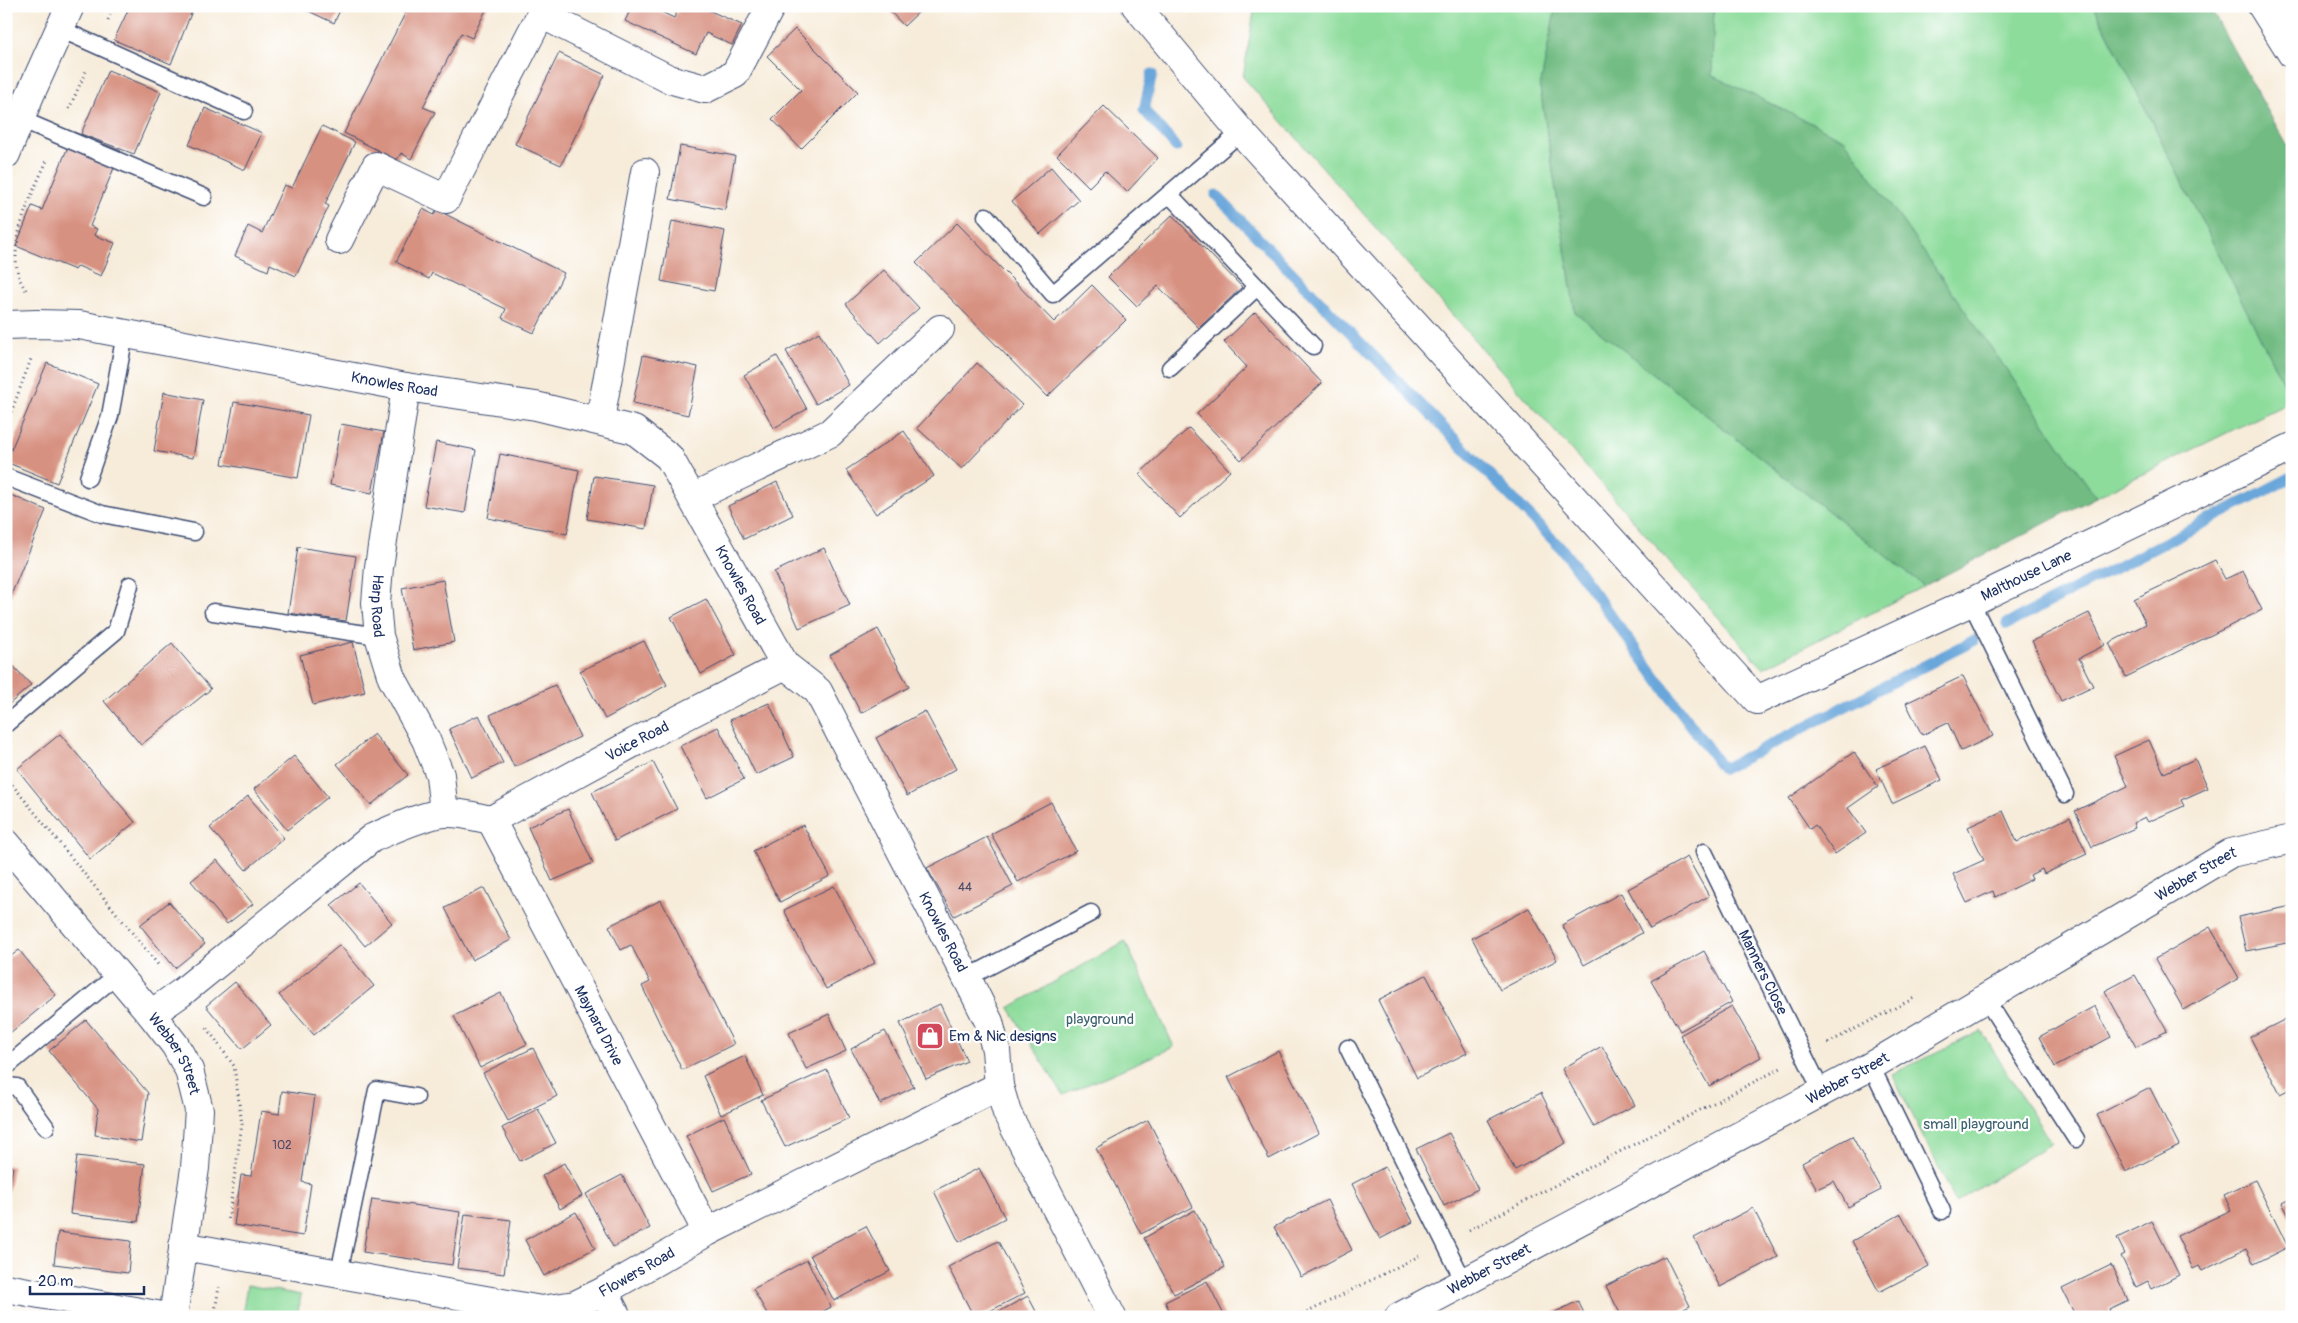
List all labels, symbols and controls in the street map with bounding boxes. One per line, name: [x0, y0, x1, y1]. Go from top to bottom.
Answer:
street label: Knowles Road: [349, 368, 439, 402]
street label: Knowles Road: [710, 542, 770, 628]
street label: Malthouse Lane: [1978, 546, 2075, 606]
street label: Harp Road: [366, 573, 388, 638]
street label: Voice Road: [602, 717, 672, 766]
street label: Webber Street: [2152, 843, 2239, 906]
house number: 44: [958, 880, 972, 895]
street label: Knowles Road: [914, 889, 971, 976]
street label: Manners Close: [1734, 927, 1792, 1019]
street label: Maynard Drive: [570, 983, 627, 1069]
street label: Webber Street: [144, 1009, 204, 1097]
park label: playground: [1066, 1010, 1134, 1029]
shop icon: Em & Nic designs: [915, 1021, 945, 1051]
place label: Em & Nic designs: [949, 1027, 1057, 1046]
street label: Webber Street: [1803, 1048, 1893, 1109]
park label: small playground: [1923, 1115, 2029, 1134]
house number: 102: [272, 1138, 292, 1153]
street label: Webber Street: [1444, 1239, 1535, 1299]
street label: Flowers Road: [596, 1243, 678, 1302]
scale bar: [30, 1263, 144, 1295]
text: 20 m: [38, 1272, 73, 1291]

